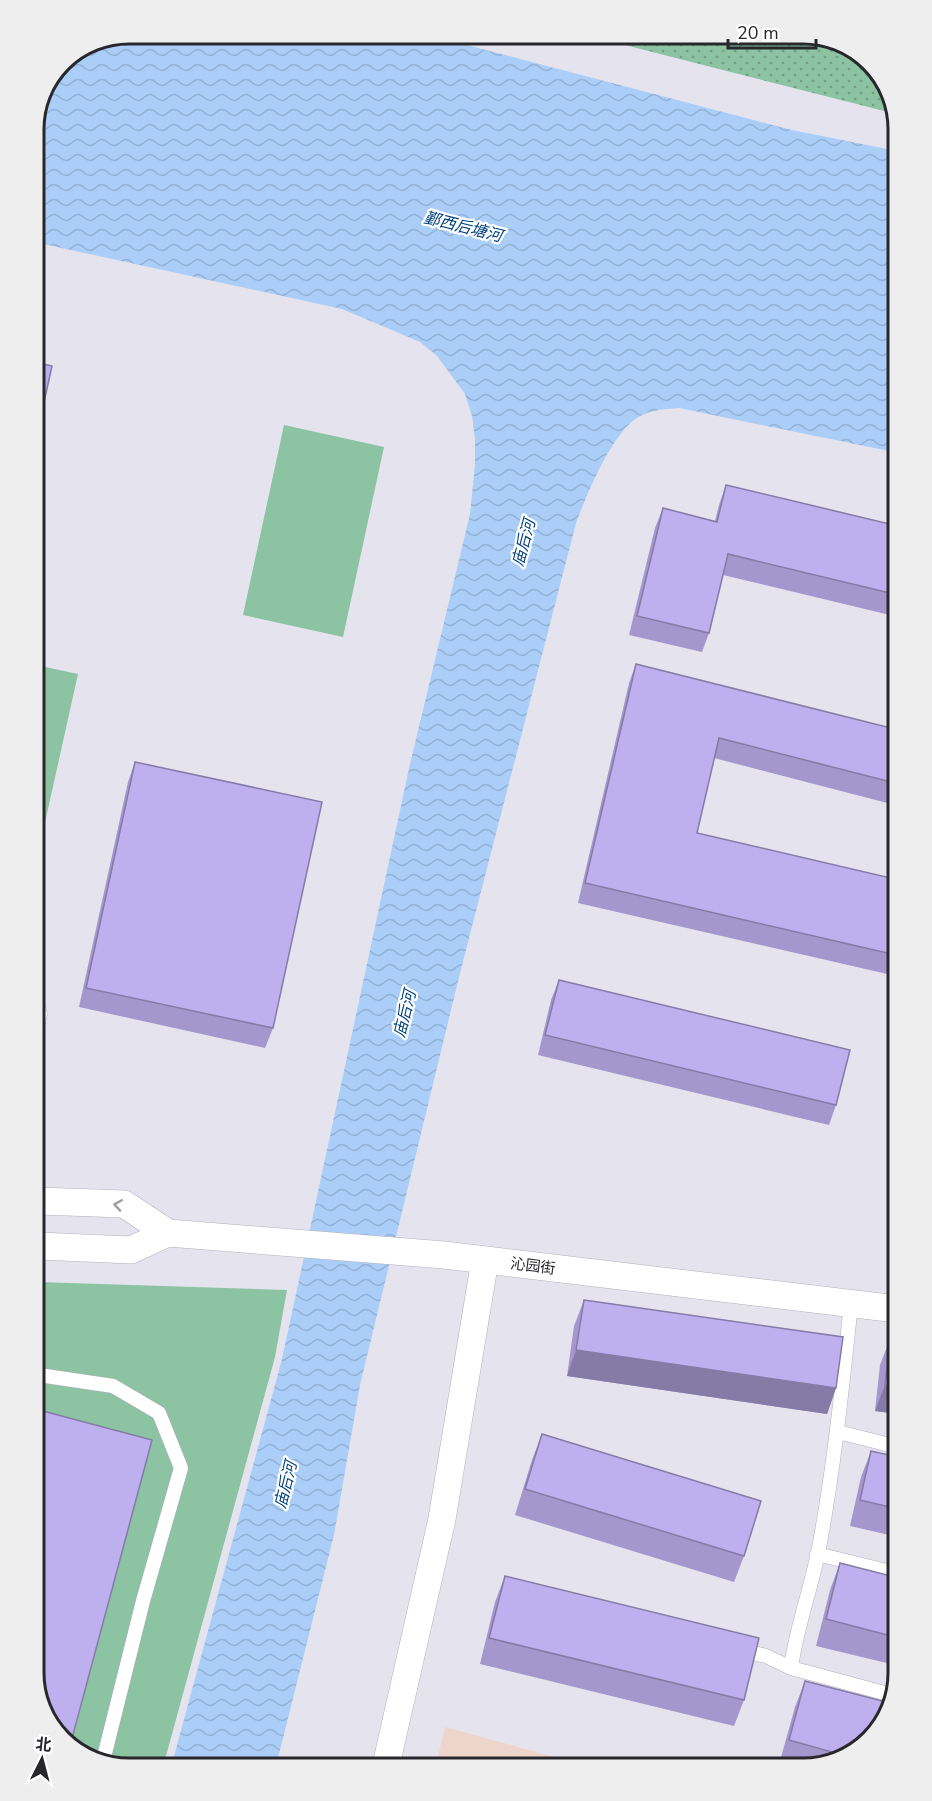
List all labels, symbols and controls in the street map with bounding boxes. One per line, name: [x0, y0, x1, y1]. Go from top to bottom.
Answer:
scale bar: [728, 12, 816, 50]
text: 20 m: [737, 21, 779, 45]
water label: 鄞西后塘河: [422, 207, 507, 248]
water label: 庙后河: [507, 514, 542, 569]
water label: 庙后河: [389, 985, 422, 1040]
one-way arrow: [113, 1200, 123, 1212]
street label: 沁园街: [509, 1253, 557, 1279]
water label: 庙后河: [270, 1456, 303, 1511]
north arrow: [12, 1729, 72, 1789]
text: 北: [34, 1733, 53, 1757]

